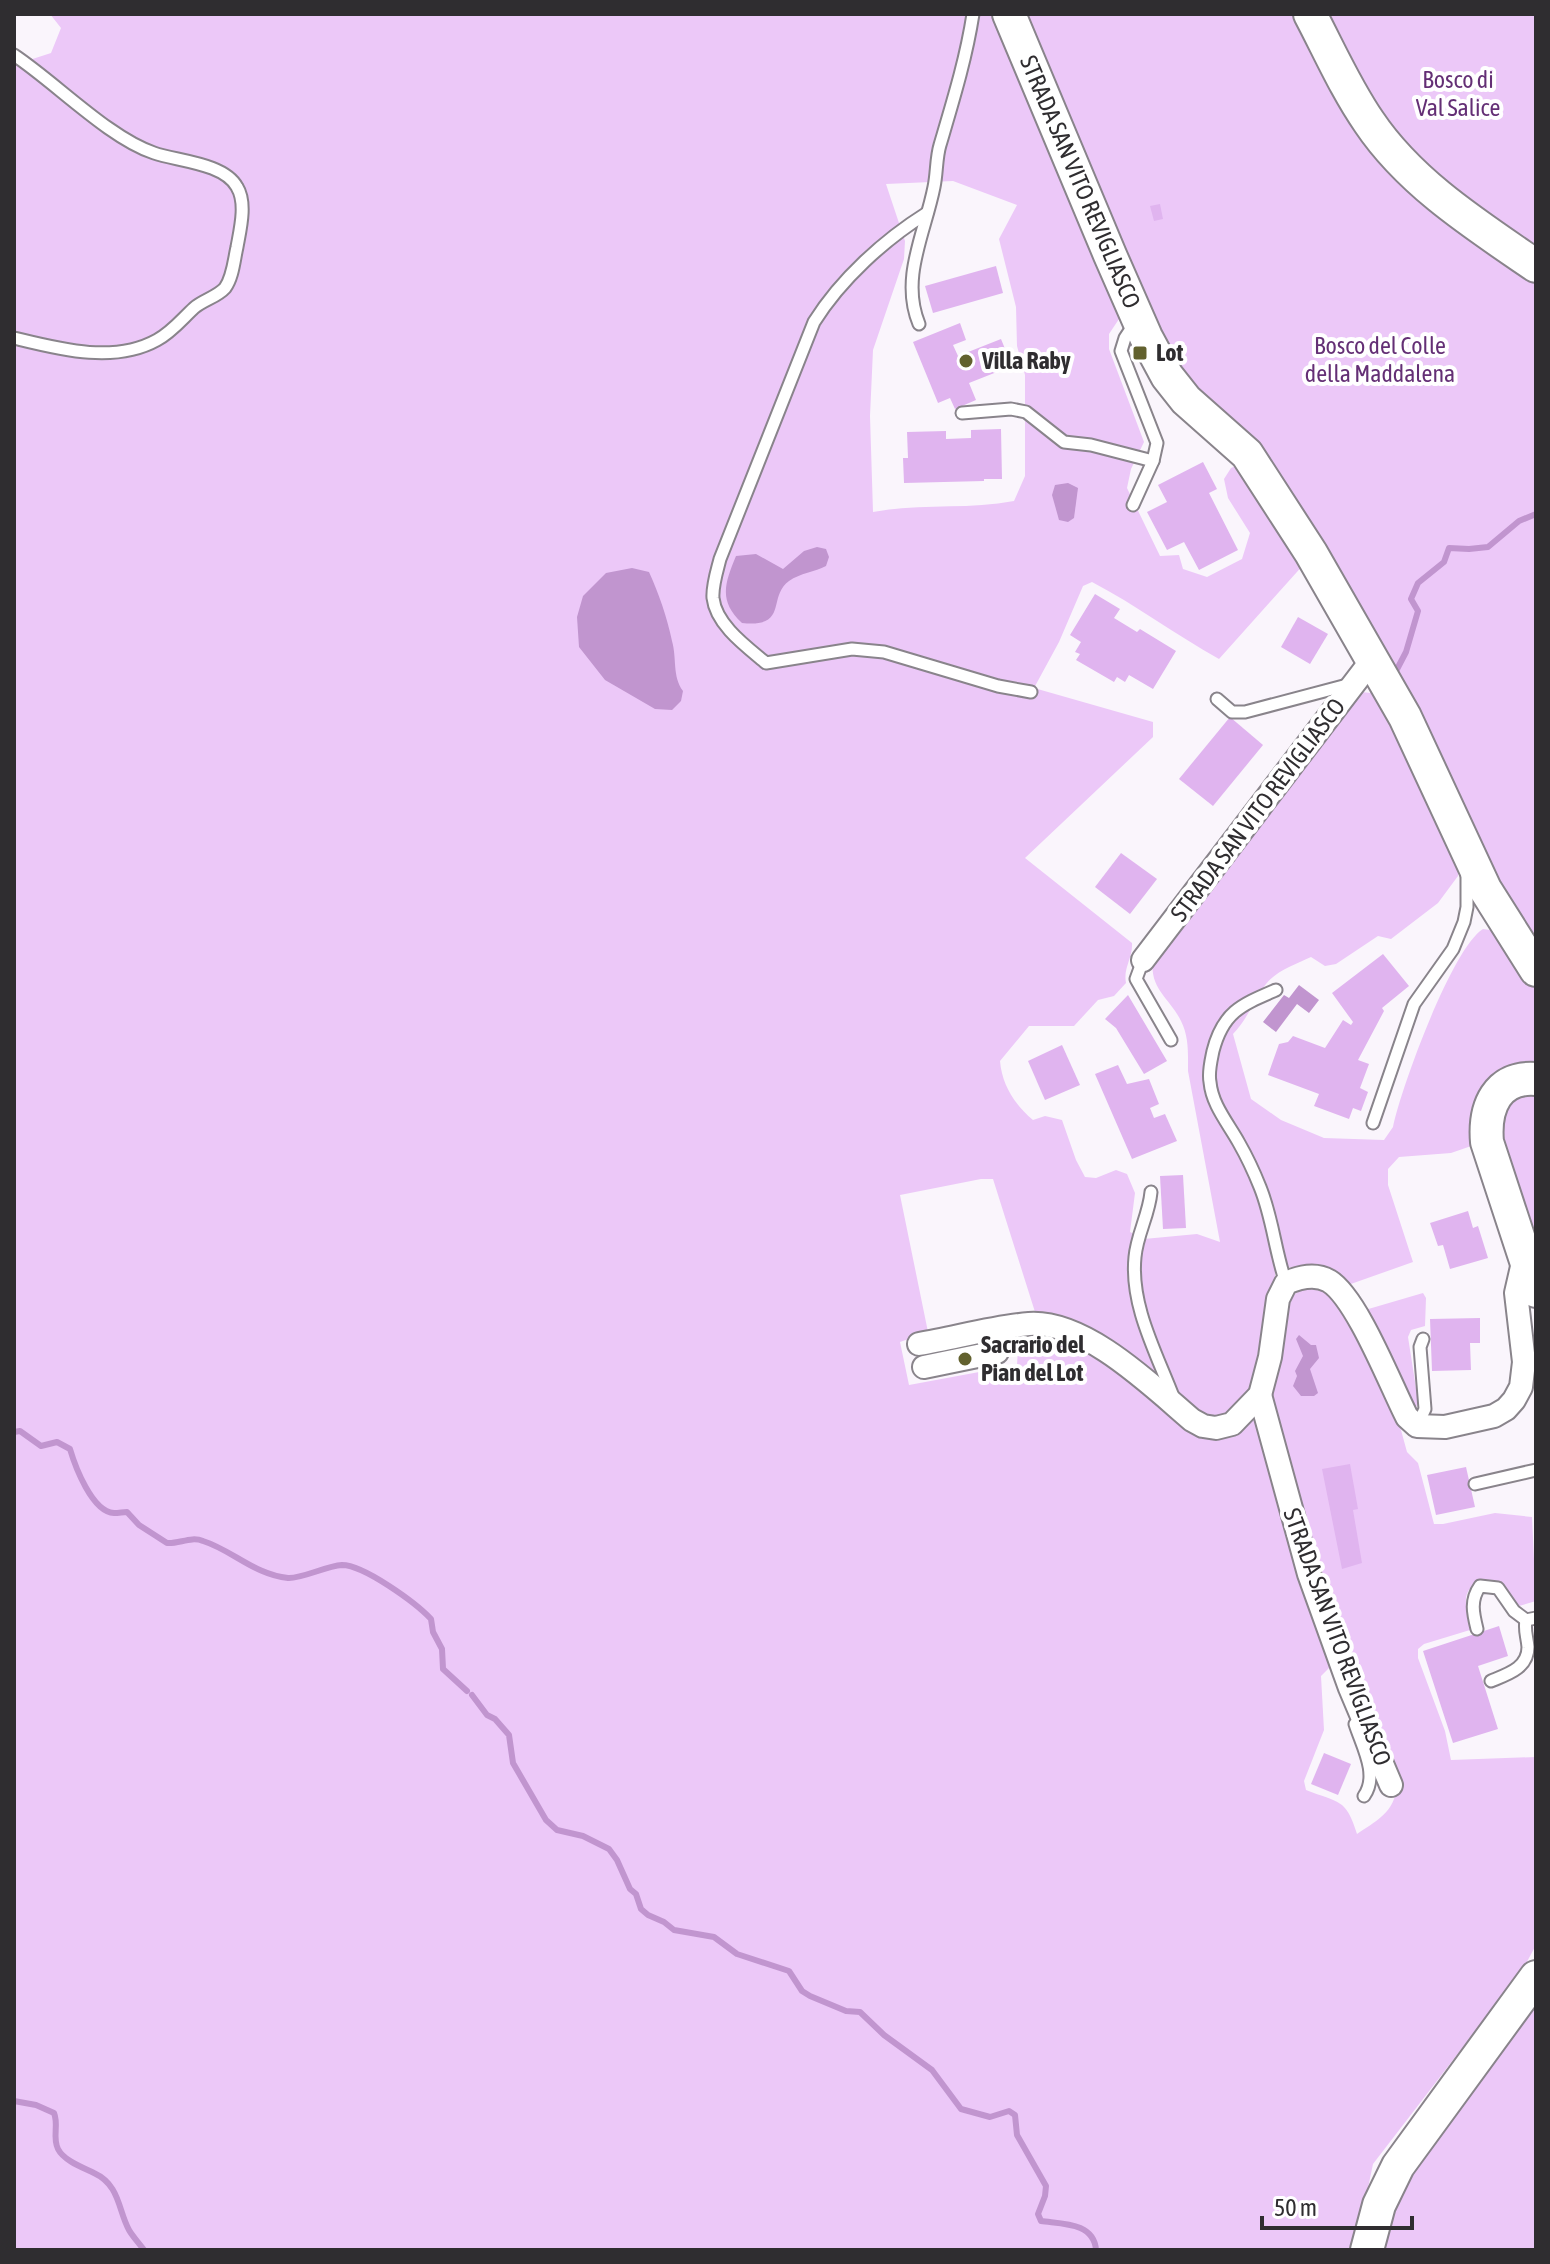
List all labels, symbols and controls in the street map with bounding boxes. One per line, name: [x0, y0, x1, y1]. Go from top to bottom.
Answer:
street label: STRADA SAN VITO REVIGLIASCO: [1015, 51, 1146, 312]
park label: Bosco di Val Salice: [1416, 66, 1500, 121]
park label: Bosco del Colle della Maddalena: [1305, 332, 1455, 387]
place label: Lot: [1156, 339, 1184, 366]
marker: Lot: [1131, 344, 1149, 362]
place label: Villa Raby: [981, 347, 1071, 374]
marker: Villa Raby: [957, 352, 975, 370]
street label: STRADA SAN VITO REVIGLIASCO: [1165, 693, 1350, 926]
place label: Sacrario del Pian del Lot: [981, 1331, 1085, 1386]
marker: Sacrario del Pian del Lot: [956, 1350, 974, 1368]
street label: STRADA SAN VITO REVIGLIASCO: [1278, 1505, 1397, 1769]
scale bar: [1262, 2180, 1412, 2230]
text: 50 m: [1274, 2194, 1317, 2221]

